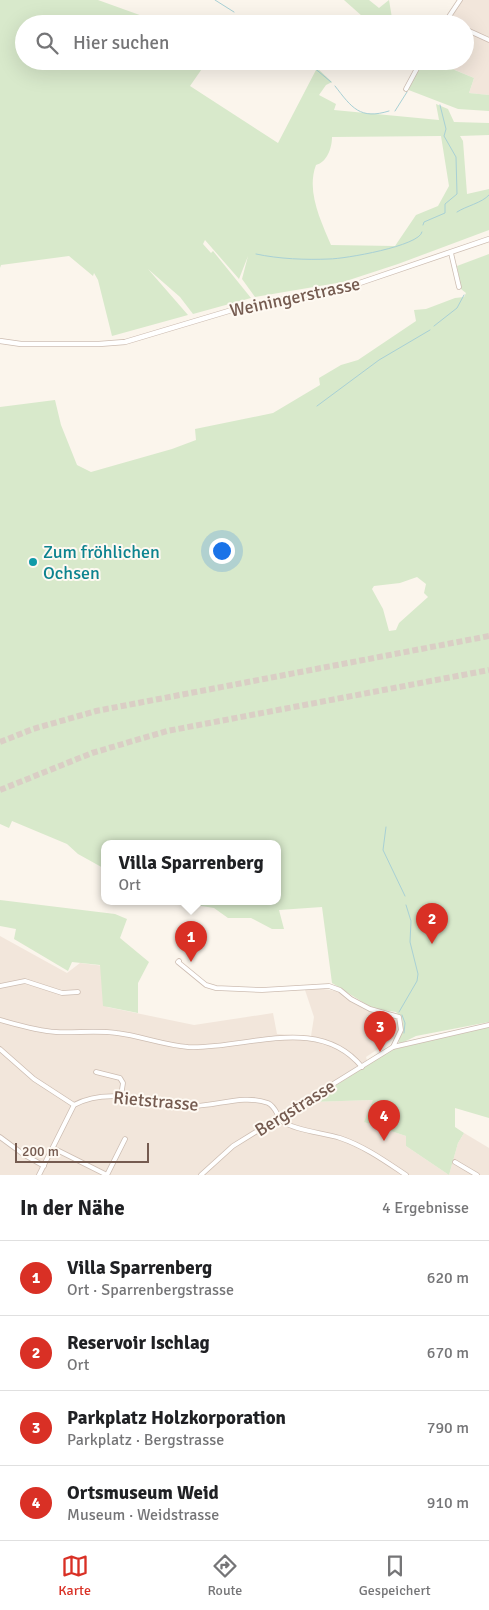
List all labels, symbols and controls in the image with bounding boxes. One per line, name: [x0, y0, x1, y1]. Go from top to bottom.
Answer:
search box: [15, 15, 474, 70]
icon: search: [33, 29, 61, 57]
text: Hier suchen: [73, 31, 169, 55]
street label: Weiningerstrasse: [228, 272, 362, 322]
your location: [209, 538, 235, 564]
place label: Zum fröhlichen Ochsen: [43, 541, 160, 584]
marker: Zum fröhlichen Ochsen: [27, 556, 39, 568]
popup: [101, 840, 281, 905]
text: Villa Sparrenberg: [118, 851, 264, 875]
text: Ort: [118, 875, 141, 895]
pin: 2: [416, 903, 448, 944]
pin: 1: [175, 921, 207, 962]
pin: 3: [364, 1011, 396, 1052]
street label: Bergstrasse: [251, 1075, 339, 1141]
street label: Rietstrasse: [112, 1086, 200, 1116]
pin: 4: [368, 1100, 400, 1141]
scale bar: [15, 1140, 149, 1163]
text: 200 m: [22, 1143, 59, 1160]
text: In der Nähe: [20, 1195, 125, 1221]
text: 4 Ergebnisse: [382, 1198, 469, 1218]
text: Villa Sparrenberg: [67, 1256, 212, 1280]
text: 1: [32, 1268, 40, 1288]
text: 620 m: [427, 1268, 469, 1288]
text: Ort · Sparrenbergstrasse: [67, 1280, 234, 1300]
text: Reservoir Ischlag: [67, 1331, 210, 1355]
text: 2: [32, 1343, 40, 1363]
text: 670 m: [427, 1343, 469, 1363]
text: Ort: [67, 1355, 89, 1375]
text: Parkplatz Holzkorporation: [67, 1406, 286, 1430]
text: 3: [32, 1418, 40, 1438]
text: 790 m: [427, 1418, 469, 1438]
text: Parkplatz · Bergstrasse: [67, 1430, 224, 1450]
text: Ortsmuseum Weid: [67, 1481, 219, 1505]
text: 4: [32, 1493, 40, 1513]
text: 910 m: [427, 1493, 469, 1513]
text: Museum · Weidstrasse: [67, 1505, 219, 1525]
tab: Karte: [58, 1552, 91, 1599]
tab: Route: [207, 1552, 242, 1599]
tab: Gespeichert: [359, 1552, 431, 1599]

